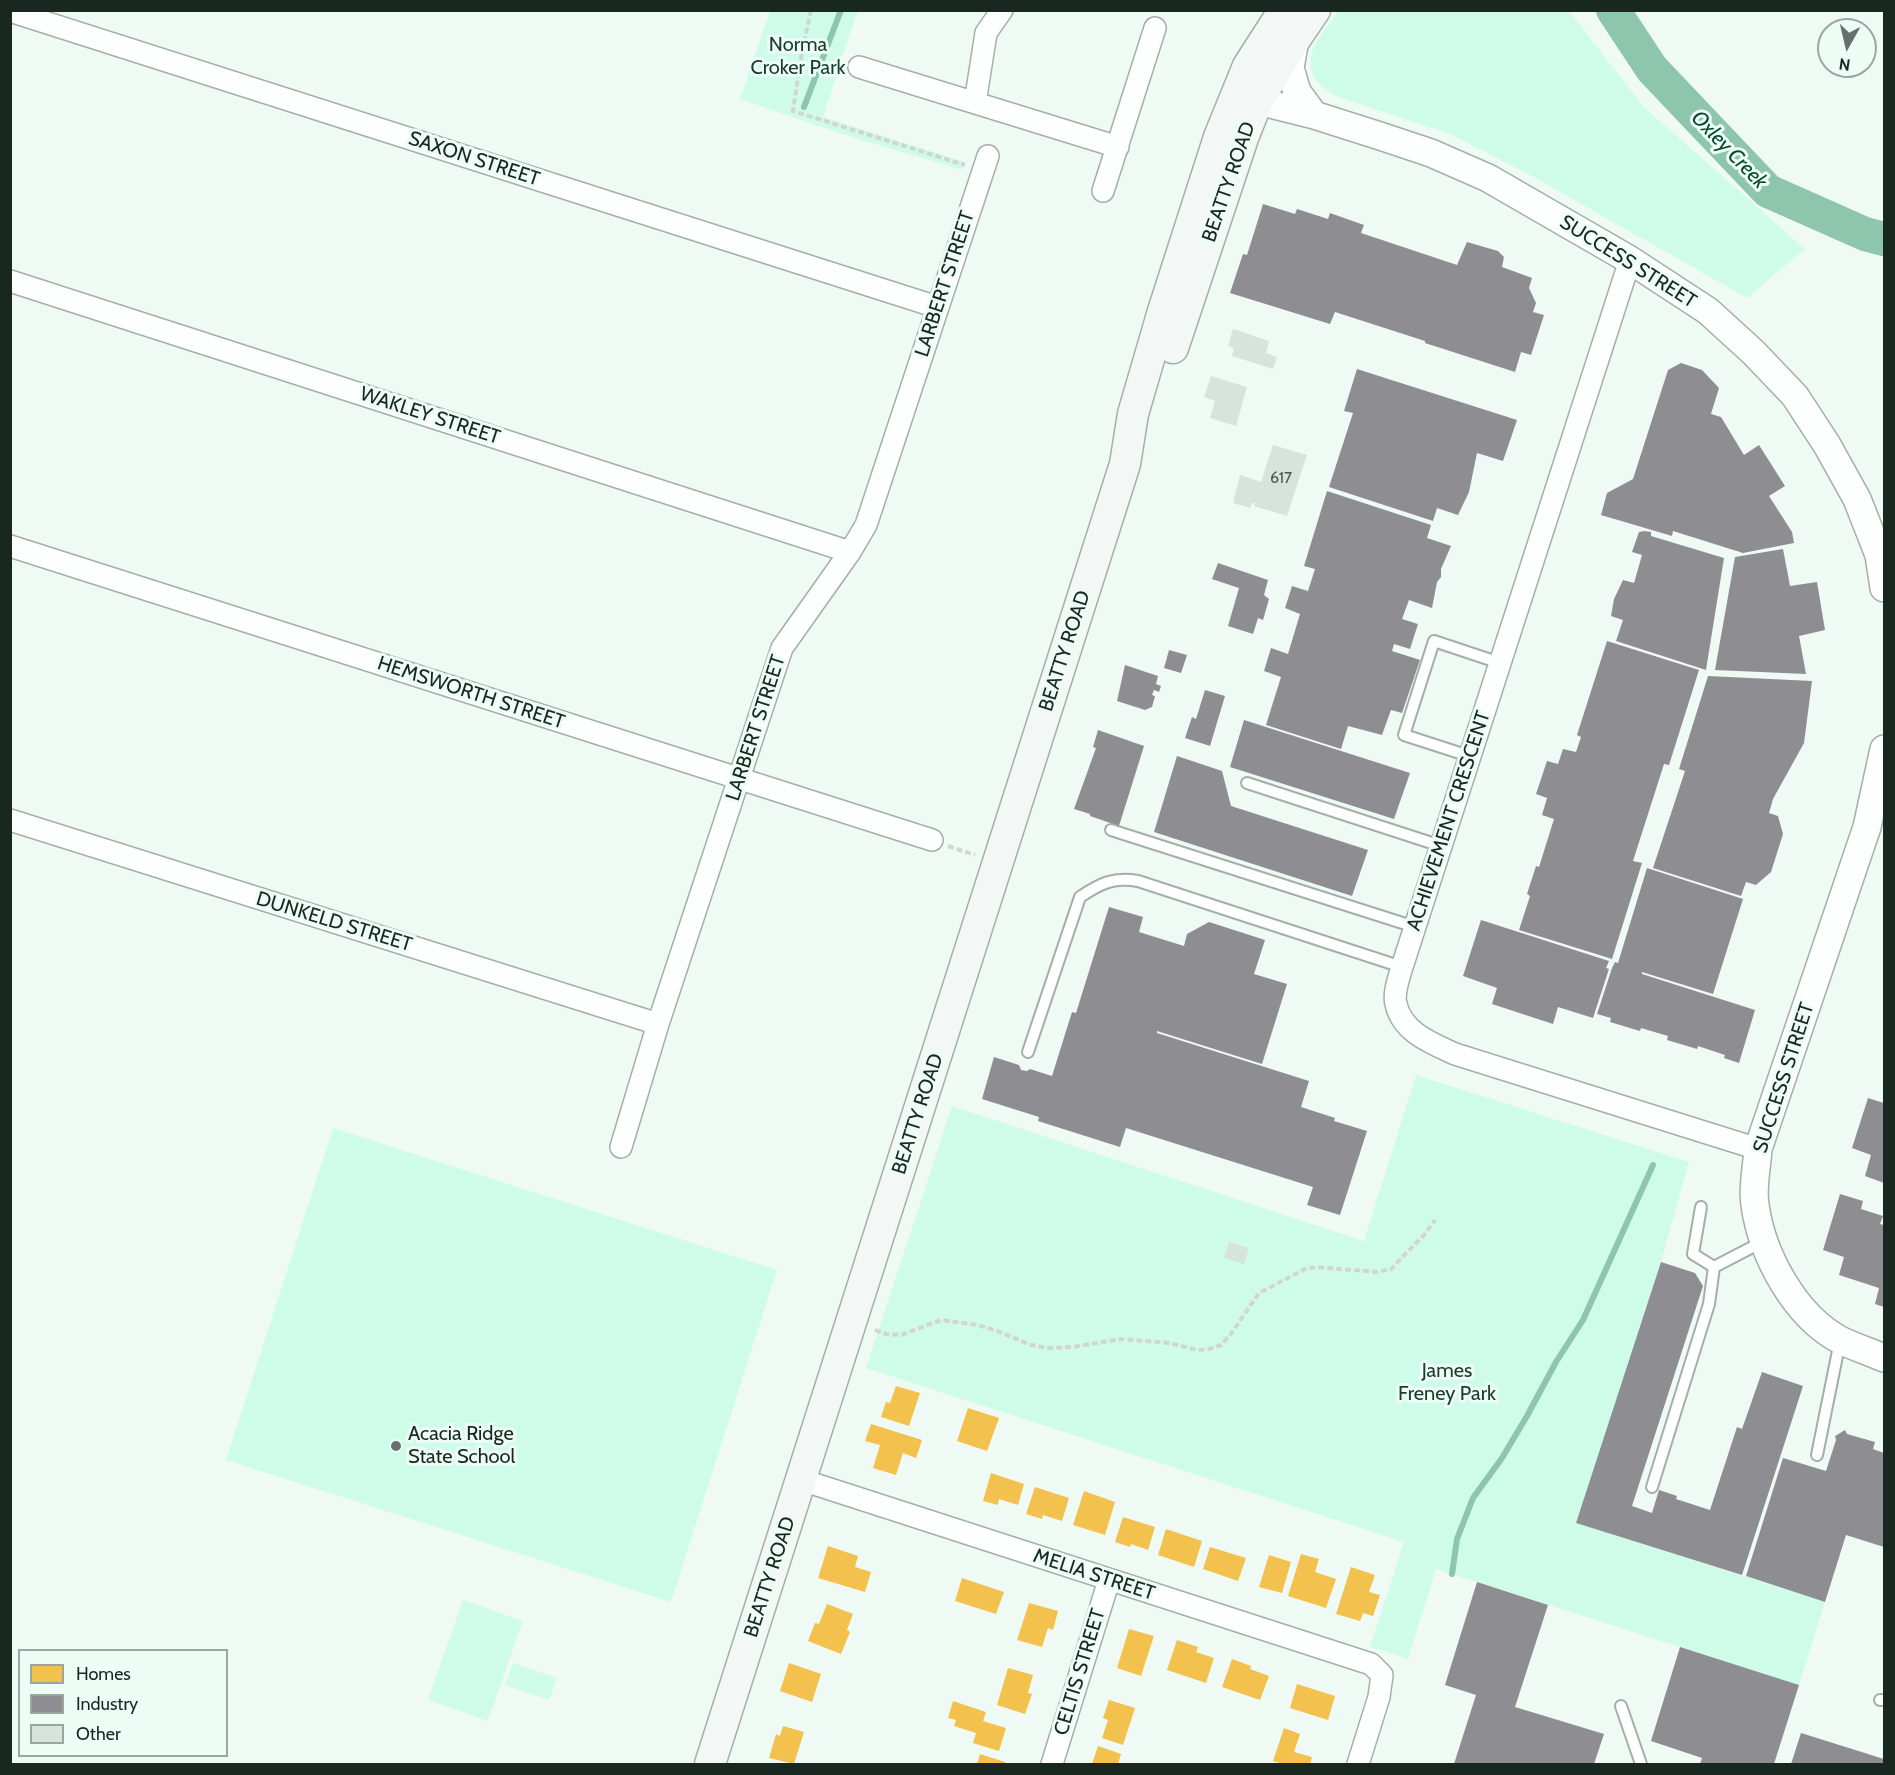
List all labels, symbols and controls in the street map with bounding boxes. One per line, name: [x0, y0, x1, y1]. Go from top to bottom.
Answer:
north arrow: [1817, 18, 1877, 78]
park label: Norma Croker Park: [751, 33, 845, 80]
text: N: [1838, 54, 1852, 75]
water label: Oxley Creek: [1686, 106, 1772, 194]
street label: BEATTY ROAD: [1197, 119, 1261, 245]
street label: SAXON STREET: [405, 126, 543, 192]
street label: LARBERT STREET: [910, 208, 980, 360]
street label: SUCCESS STREET: [1555, 210, 1701, 314]
street label: WAKLEY STREET: [357, 382, 503, 450]
house number: 617: [1270, 468, 1292, 488]
street label: BEATTY ROAD: [1034, 588, 1096, 714]
street label: HEMSWORTH STREET: [374, 651, 568, 735]
street label: LARBERT STREET: [721, 652, 791, 804]
street label: ACHIEVEMENT CRESCENT: [1402, 708, 1496, 934]
street label: DUNKELD STREET: [253, 887, 415, 957]
street label: SUCCESS STREET: [1748, 1000, 1820, 1156]
street label: BEATTY ROAD: [887, 1051, 949, 1177]
park label: James Freney Park: [1398, 1359, 1496, 1406]
place label: Acacia Ridge State School: [408, 1422, 515, 1469]
marker: Acacia Ridge State School: [389, 1439, 403, 1453]
street label: BEATTY ROAD: [739, 1514, 801, 1640]
street label: MELIA STREET: [1030, 1544, 1158, 1606]
street label: CELTIS STREET: [1049, 1606, 1111, 1738]
legend: [18, 1649, 228, 1757]
text: Homes: [76, 1663, 131, 1685]
text: Industry: [76, 1693, 138, 1715]
text: Other: [76, 1723, 121, 1745]

